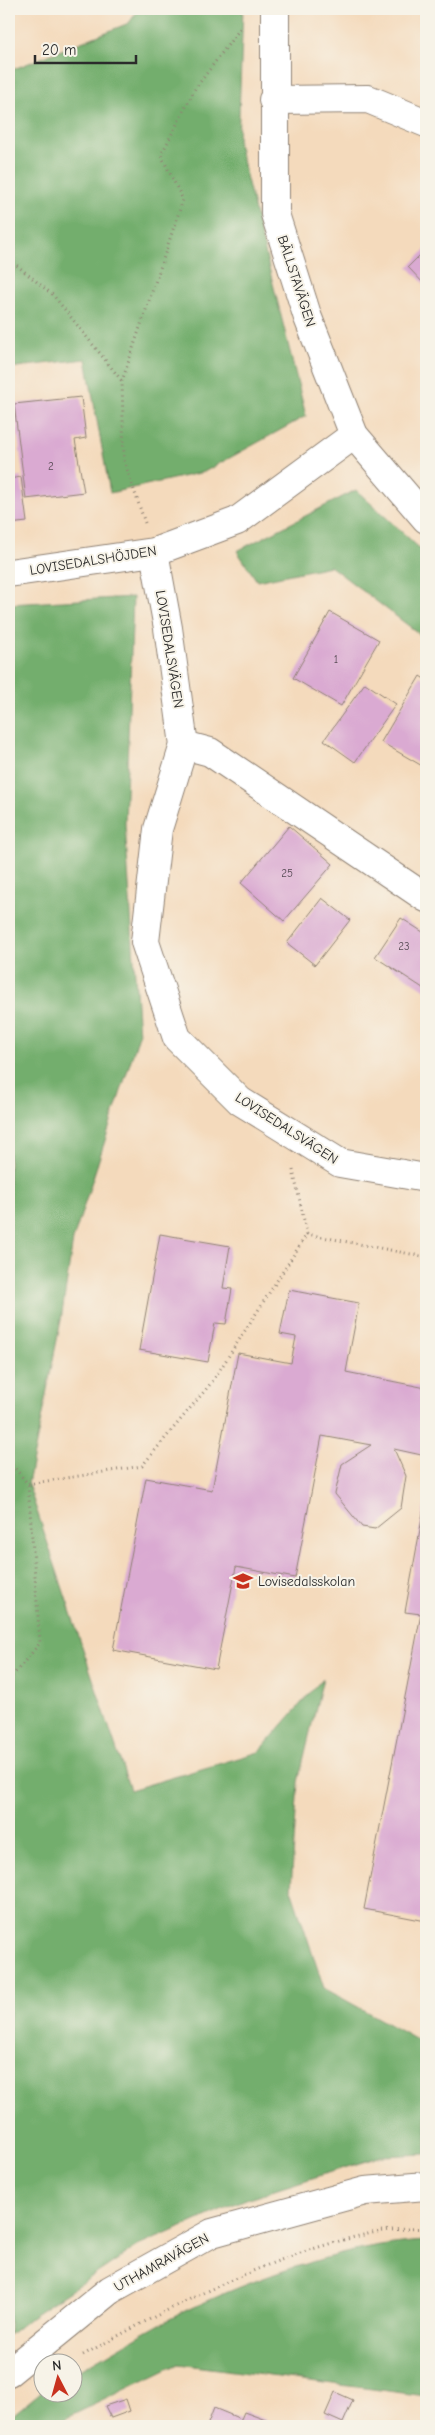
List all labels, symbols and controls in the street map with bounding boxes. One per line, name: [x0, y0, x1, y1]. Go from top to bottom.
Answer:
scale bar: [35, 32, 136, 64]
text: 20 m: [42, 41, 76, 59]
street label: BÄLLSTAVÄGEN: [274, 233, 319, 329]
house number: 2: [48, 460, 54, 473]
street label: LOVISEDALSHÖJDEN: [28, 542, 158, 579]
street label: LOVISEDALSVÄGEN: [152, 589, 187, 709]
house number: 1: [334, 653, 338, 666]
house number: 25: [281, 867, 293, 880]
house number: 23: [398, 940, 410, 953]
street label: LOVISEDALSVÄGEN: [232, 1089, 341, 1168]
school or university icon: Lovisedalsskolan: [232, 1570, 254, 1592]
place label: Lovisedalsskolan: [258, 1573, 355, 1590]
street label: UTHAMRAVÄGEN: [111, 2229, 212, 2296]
north arrow: [32, 2352, 82, 2402]
text: N: [51, 2357, 62, 2374]

